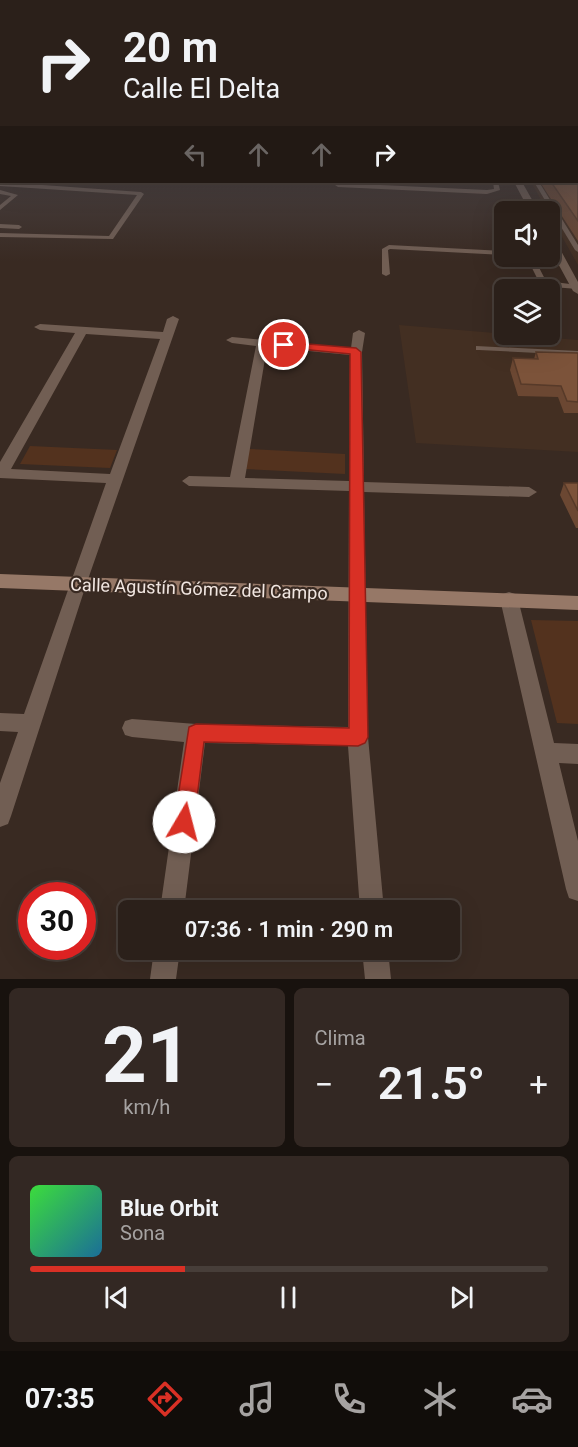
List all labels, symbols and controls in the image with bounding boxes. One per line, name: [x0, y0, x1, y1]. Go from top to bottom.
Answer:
text: 20 m: [123, 23, 218, 72]
icon: right: [24, 24, 102, 102]
text: Calle El Delta: [123, 73, 280, 105]
icon: left: [179, 138, 212, 171]
icon: ahead: [242, 138, 275, 171]
icon: ahead: [305, 138, 338, 171]
icon: right: [368, 138, 401, 171]
map controls: [494, 201, 560, 345]
button: sound: [494, 201, 560, 267]
button: layers: [494, 279, 560, 345]
pin: [258, 319, 309, 370]
icon: arrive: [267, 328, 300, 361]
street label: Calle Agustín Gómez del Campo: [70, 574, 328, 603]
position arrow: [152, 790, 216, 854]
speed limit sign: 30: [18, 882, 96, 960]
text: 07:36 · 1 min · 290 m: [185, 917, 393, 942]
text: 21: [102, 1010, 192, 1101]
text: Clima: [315, 1026, 366, 1050]
text: 21.5°: [378, 1057, 485, 1110]
text: −: [315, 1065, 333, 1104]
text: +: [529, 1065, 548, 1104]
text: km/h: [123, 1095, 170, 1119]
text: Blue Orbit: [120, 1196, 218, 1221]
text: Sona: [120, 1221, 165, 1245]
icon: previous: [100, 1281, 133, 1314]
icon: pause: [272, 1281, 305, 1314]
icon: next: [445, 1281, 478, 1314]
icon: directions: [144, 1378, 186, 1420]
icon: music: [236, 1378, 278, 1420]
icon: phone: [328, 1378, 370, 1420]
icon: climate: [419, 1378, 461, 1420]
icon: car: [511, 1378, 553, 1420]
text: 07:35: [25, 1383, 94, 1415]

